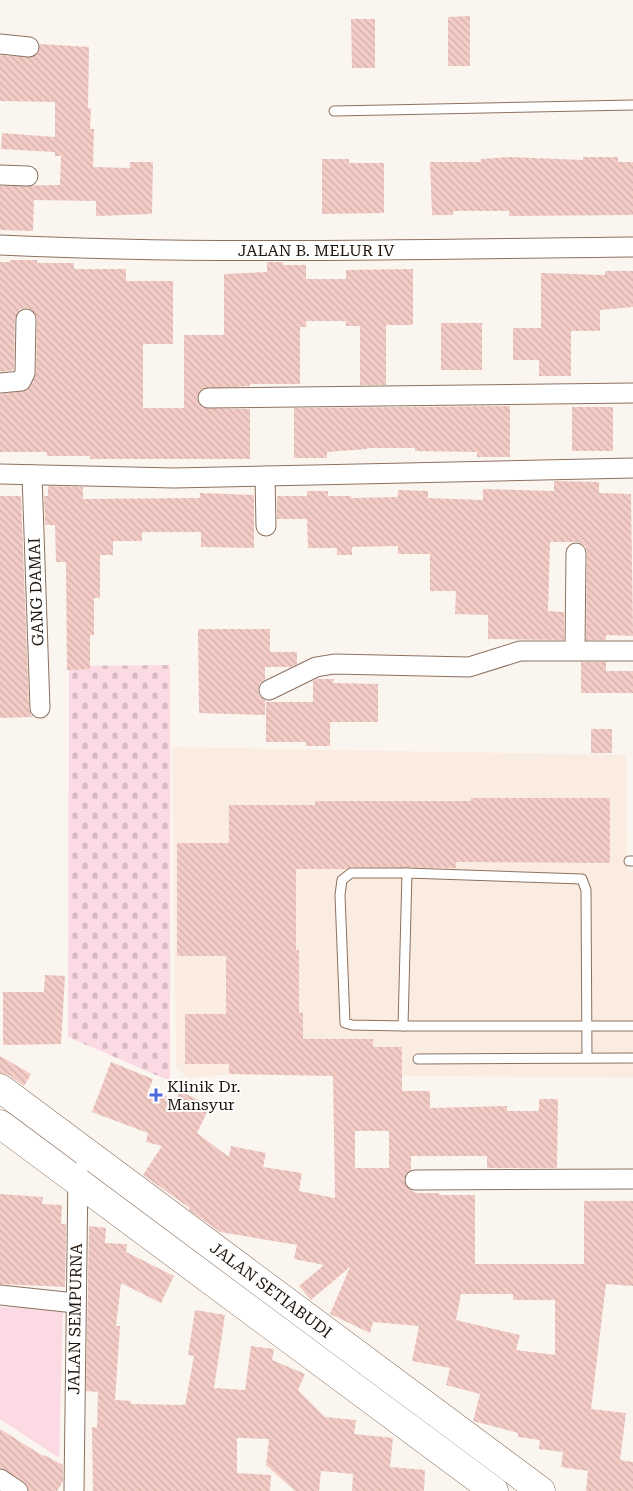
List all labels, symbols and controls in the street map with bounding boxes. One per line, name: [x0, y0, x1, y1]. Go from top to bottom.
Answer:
street label: JALAN B. MELUR IV: [238, 241, 395, 260]
street label: GANG DAMAI: [25, 537, 47, 647]
place label: Klinik Dr. Mansyur: [167, 1077, 241, 1114]
marker: Klinik Dr. Mansyur: [149, 1088, 163, 1102]
street label: JALAN SETIABUDI: [206, 1238, 336, 1342]
street label: JALAN SEMPURNA: [64, 1242, 86, 1395]

